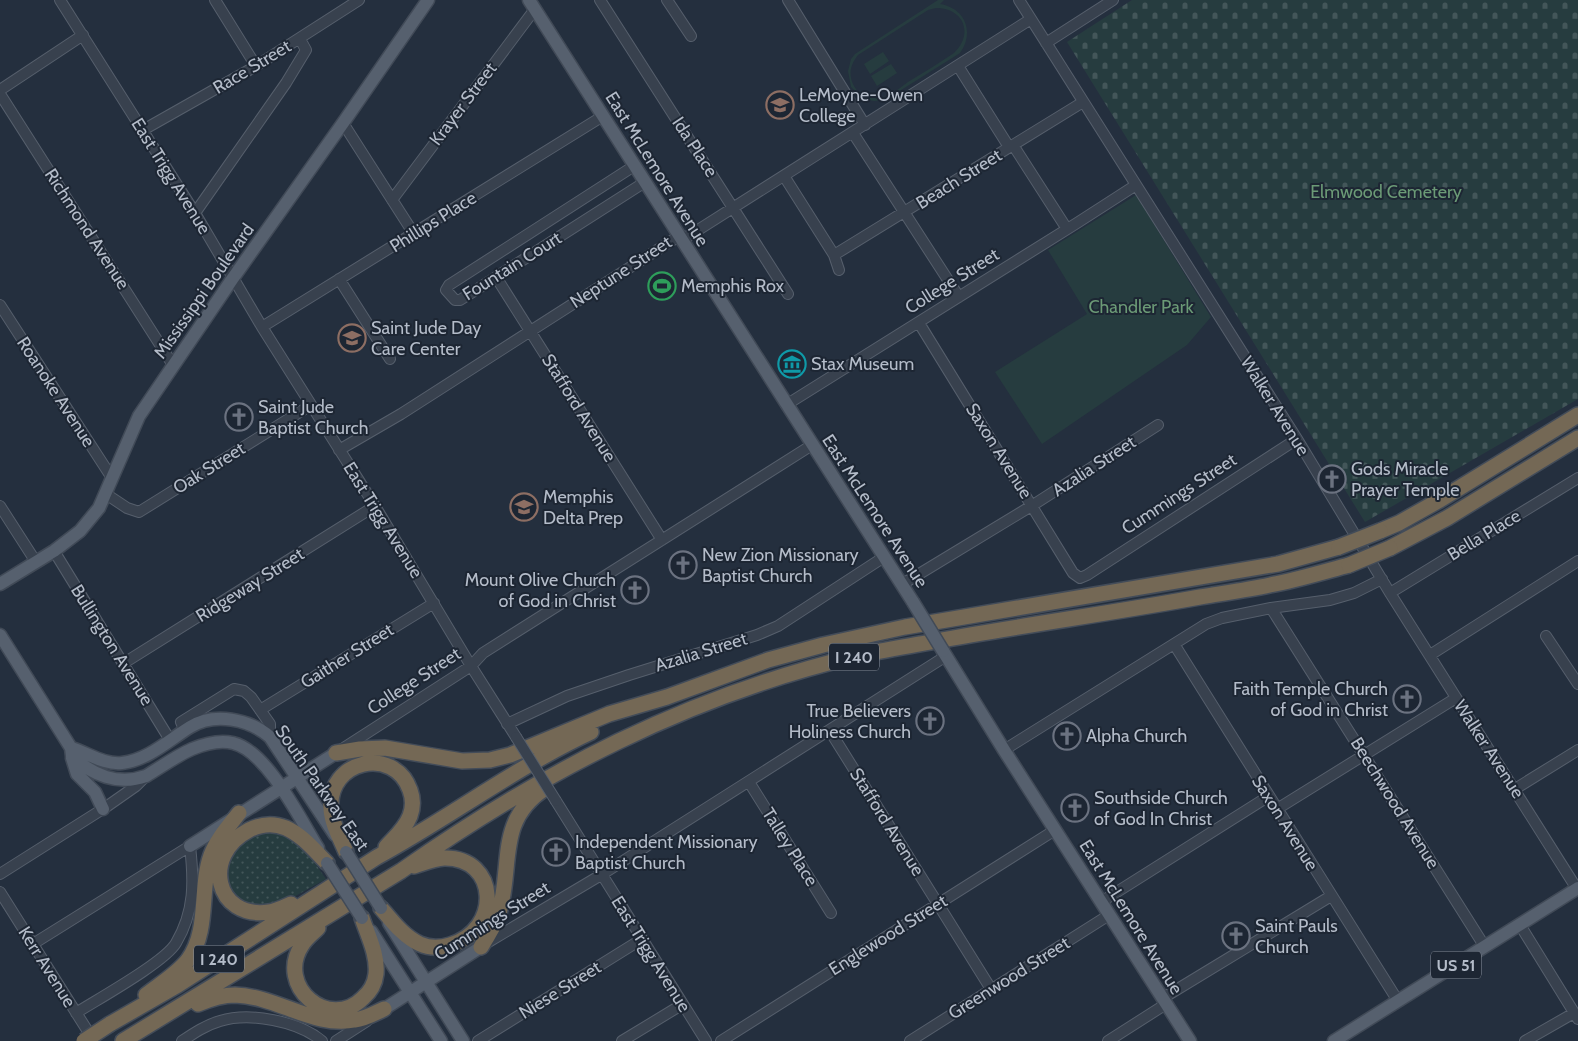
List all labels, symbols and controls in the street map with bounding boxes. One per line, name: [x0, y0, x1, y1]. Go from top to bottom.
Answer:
street label: Race Street: [209, 35, 295, 99]
street label: Krayer Street: [425, 58, 501, 150]
place label: LeMoyne-Owen College: [799, 84, 923, 127]
street label: East McLemore Avenue: [600, 88, 714, 250]
school or university icon: LeMoyne-Owen College: [765, 90, 795, 120]
street label: Ida Place: [667, 113, 723, 181]
street label: East Trigg Avenue: [126, 114, 216, 238]
street label: Beach Street: [912, 144, 1006, 214]
street label: Richmond Avenue: [40, 165, 134, 293]
park label: Elmwood Cemetery: [1310, 181, 1462, 203]
street label: Phillips Place: [386, 187, 480, 257]
street label: Mississippi Boulevard: [149, 219, 259, 363]
street label: Fountain Court: [458, 227, 566, 305]
street label: Neptune Street: [566, 231, 676, 313]
street label: College Street: [901, 243, 1003, 319]
sports icon: Memphis Rox: [647, 271, 677, 301]
place label: Memphis Rox: [681, 275, 785, 297]
park label: Chandler Park: [1088, 296, 1194, 318]
place label: Saint Jude Day Care Center: [371, 317, 481, 360]
school or university icon: Saint Jude Day Care Center: [337, 323, 367, 353]
street label: Roanoke Avenue: [12, 333, 100, 451]
museum icon: Stax Museum: [777, 349, 807, 379]
street label: Stafford Avenue: [537, 350, 621, 466]
street label: Walker Avenue: [1236, 352, 1314, 460]
place label: Stax Museum: [811, 353, 914, 375]
place label: Saint Jude Baptist Church: [258, 396, 368, 439]
street label: Saxon Avenue: [961, 399, 1037, 503]
church icon: Saint Jude Baptist Church: [224, 402, 254, 432]
street label: East McLemore Avenue: [817, 430, 933, 592]
street label: Azalia Street: [1048, 431, 1140, 501]
street label: Oak Street: [169, 437, 249, 499]
street label: Cummings Street: [1117, 449, 1241, 539]
street label: East Trigg Avenue: [338, 458, 428, 582]
place label: Gods Miracle Prayer Temple: [1351, 458, 1459, 501]
church icon: Gods Miracle Prayer Temple: [1317, 464, 1347, 494]
place label: Memphis Delta Prep: [543, 486, 623, 529]
school or university icon: Memphis Delta Prep: [509, 492, 539, 522]
street label: Bella Place: [1443, 505, 1525, 565]
street label: Ridgeway Street: [192, 543, 308, 627]
place label: New Zion Missionary Baptist Church: [702, 544, 859, 587]
church icon: New Zion Missionary Baptist Church: [668, 550, 698, 580]
place label: Mount Olive Church of God in Christ: [465, 569, 616, 612]
church icon: Mount Olive Church of God in Christ: [620, 575, 650, 605]
street label: Bullington Avenue: [66, 580, 158, 710]
street label: Gaither Street: [296, 619, 398, 693]
street label: Azalia Street: [652, 628, 750, 676]
street label: College Street: [363, 643, 465, 719]
road number: I 240: [829, 644, 879, 670]
place label: Faith Temple Church of God in Christ: [1233, 678, 1388, 721]
church icon: Faith Temple Church of God in Christ: [1392, 684, 1422, 714]
street label: Walker Avenue: [1449, 696, 1529, 802]
place label: True Believers Holiness Church: [789, 700, 911, 743]
church icon: True Believers Holiness Church: [915, 706, 945, 736]
street label: South Parkway East: [270, 721, 374, 855]
church icon: Alpha Church: [1052, 721, 1082, 751]
place label: Alpha Church: [1086, 725, 1187, 747]
street label: Beechwood Avenue: [1346, 733, 1444, 873]
street label: Stafford Avenue: [845, 764, 929, 880]
street label: Saxon Avenue: [1247, 771, 1323, 875]
place label: Southside Church of God In Christ: [1094, 787, 1228, 830]
church icon: Southside Church of God In Christ: [1060, 793, 1090, 823]
street label: Talley Place: [757, 804, 823, 890]
place label: Independent Missionary Baptist Church: [575, 831, 758, 874]
street label: East McLemore Avenue: [1074, 836, 1188, 998]
church icon: Independent Missionary Baptist Church: [541, 837, 571, 867]
street label: Cummings Street: [430, 877, 554, 965]
street label: Englewood Street: [825, 890, 951, 980]
street label: East Trigg Avenue: [606, 892, 696, 1016]
place label: Saint Pauls Church: [1255, 915, 1338, 958]
church icon: Saint Pauls Church: [1221, 921, 1251, 951]
street label: Kerr Avenue: [13, 922, 81, 1012]
street label: Greenwood Street: [944, 932, 1074, 1024]
road number: I 240: [194, 946, 244, 972]
road number: US 51: [1431, 952, 1481, 978]
street label: Niese Street: [515, 956, 605, 1024]

